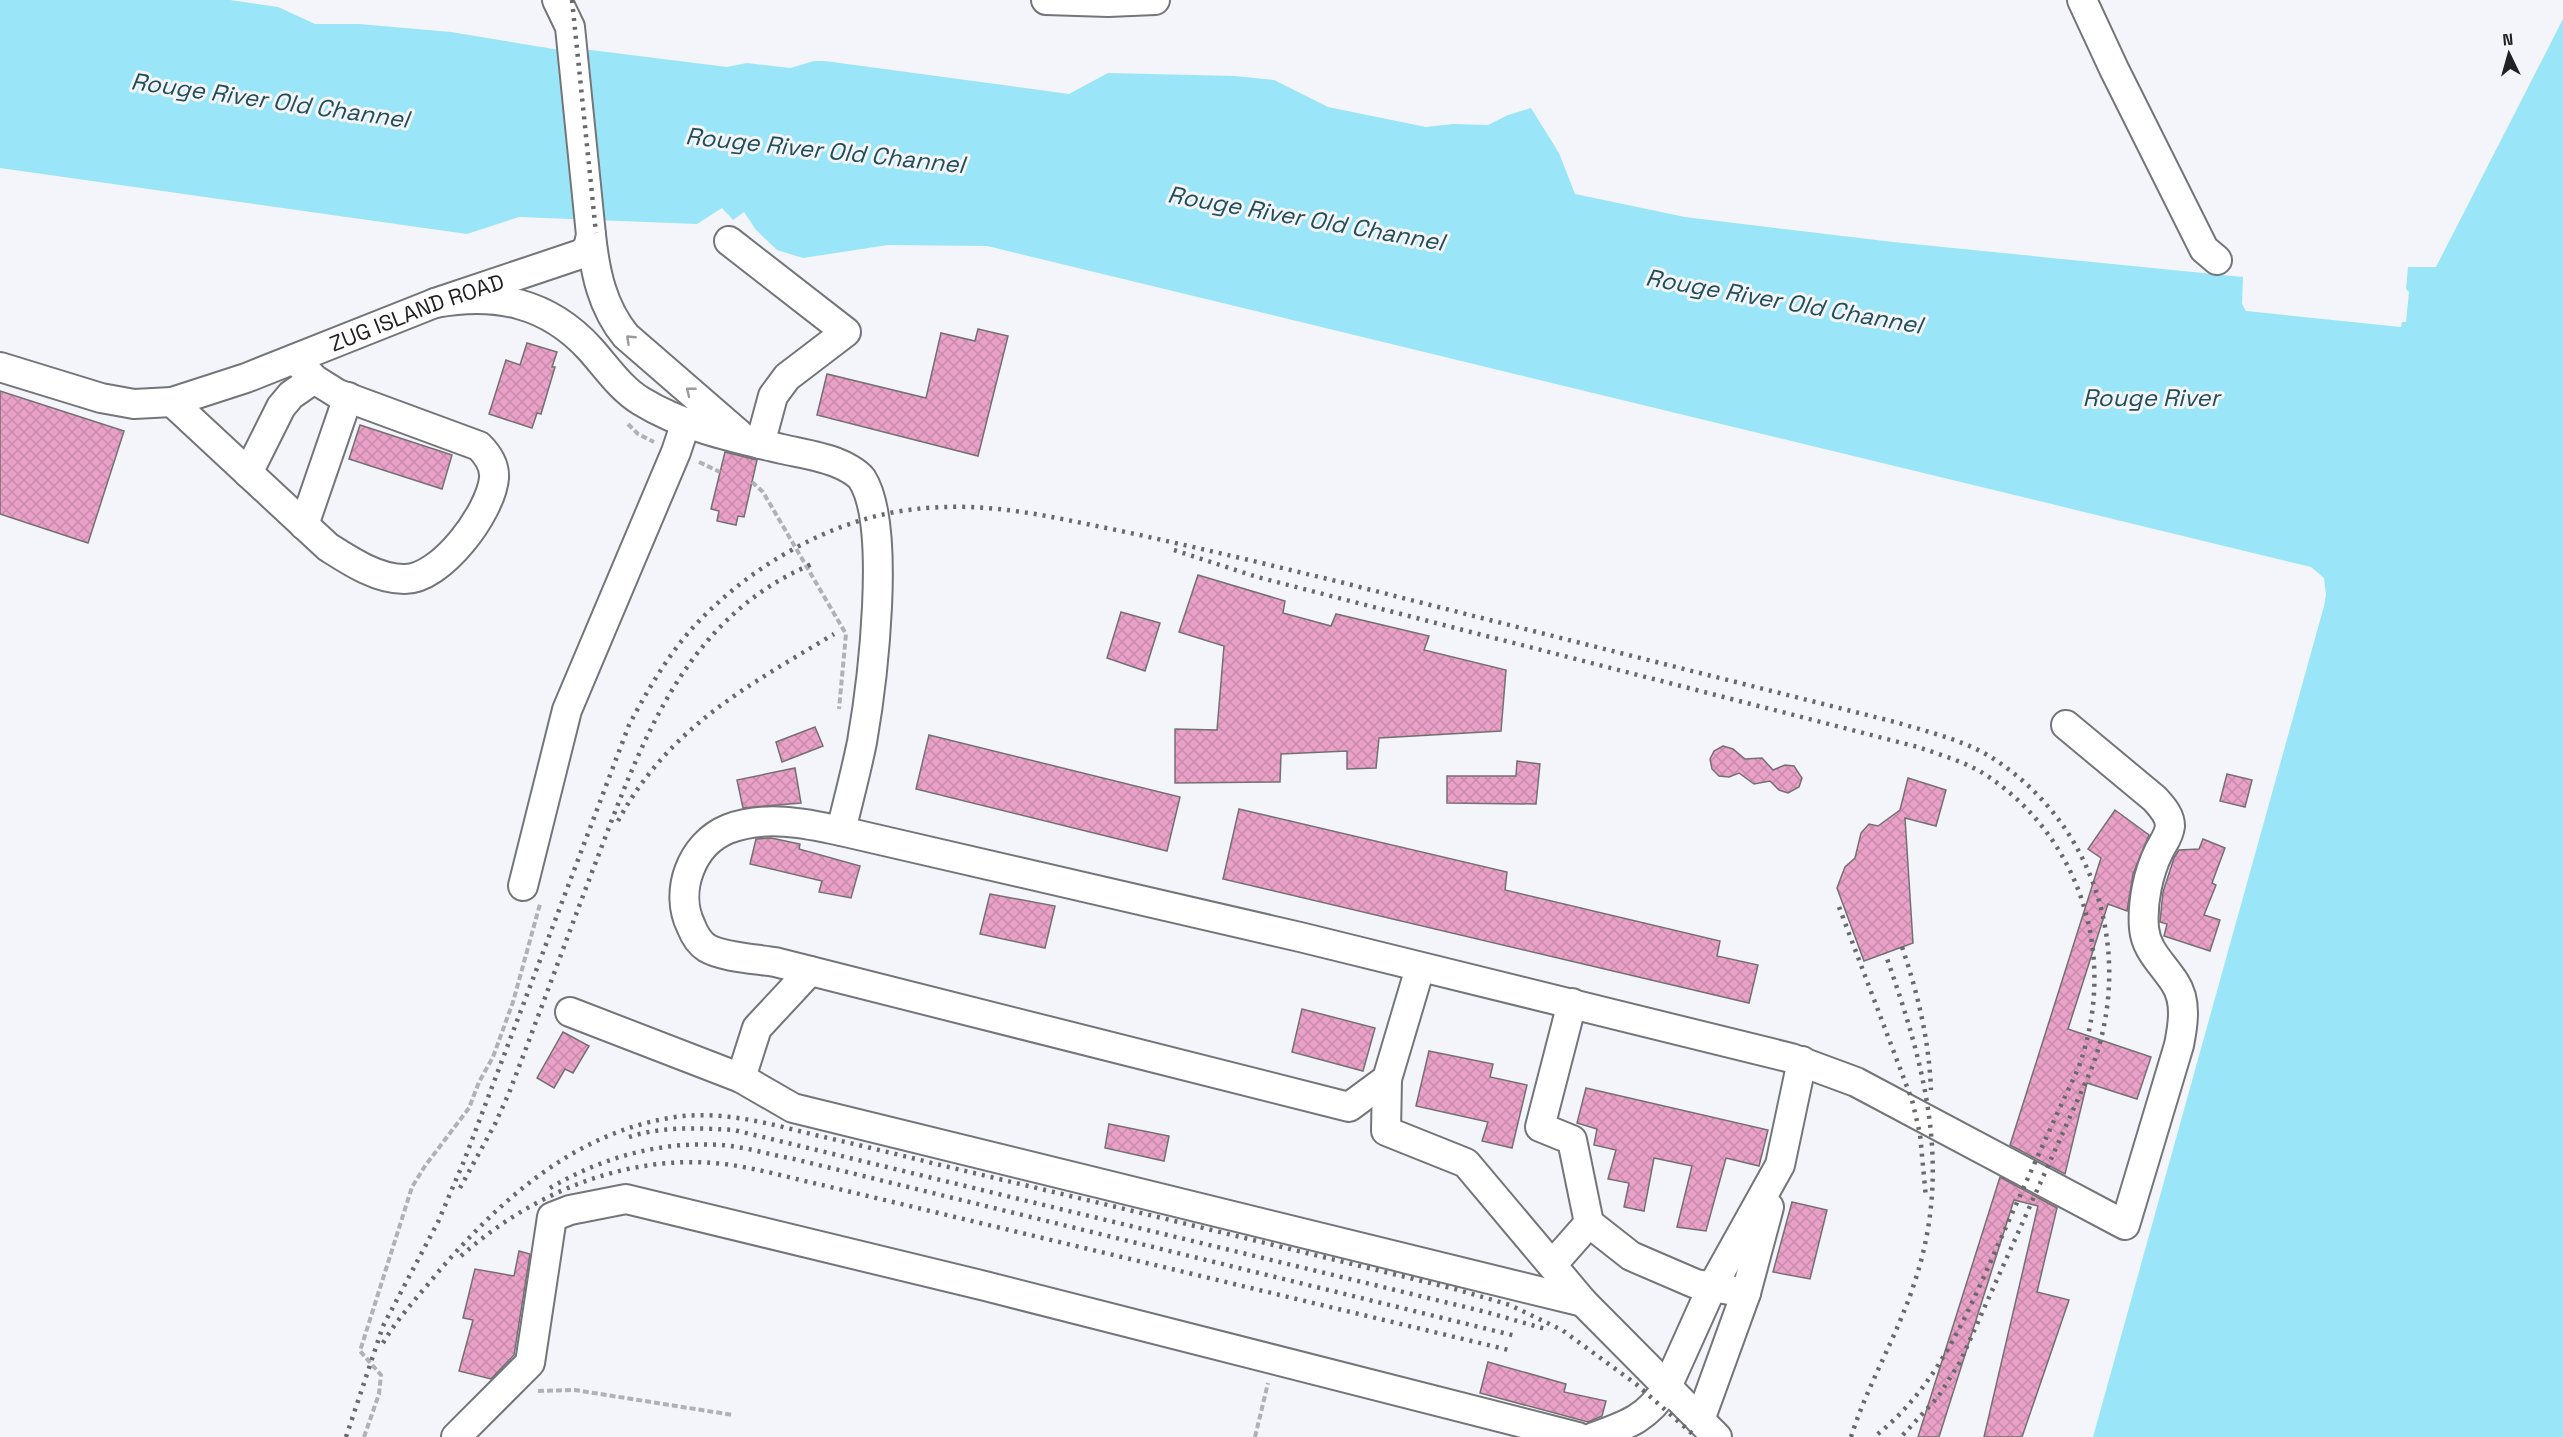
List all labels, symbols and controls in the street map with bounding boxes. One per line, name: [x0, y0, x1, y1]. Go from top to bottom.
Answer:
north arrow: [2479, 24, 2539, 84]
text: N: [2501, 29, 2514, 50]
water label: Rouge River Old Channel: [129, 65, 414, 135]
water label: Rouge River Old Channel: [684, 120, 969, 180]
water label: Rouge River Old Channel: [1165, 178, 1450, 258]
water label: Rouge River Old Channel: [1643, 261, 1928, 341]
street label: ZUG ISLAND ROAD: [325, 267, 507, 357]
one-way arrow: [626, 335, 636, 346]
water label: Rouge River: [2082, 382, 2223, 413]
one-way arrow: [686, 388, 697, 399]

